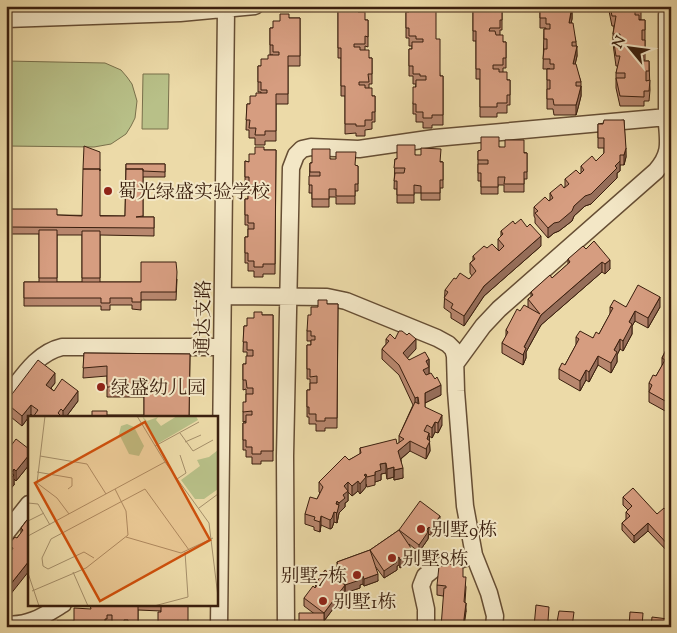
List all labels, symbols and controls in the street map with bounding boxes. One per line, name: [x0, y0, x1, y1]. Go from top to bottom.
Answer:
north arrow: [604, 22, 654, 72]
text: N: [609, 33, 632, 52]
place label: 蜀光绿盛实验学校: [118, 180, 270, 207]
marker: 蜀光绿盛实验学校: [102, 185, 114, 197]
street label: 通达支路: [190, 280, 219, 356]
place label: 绿盛幼儿园: [111, 376, 206, 403]
marker: 绿盛幼儿园: [95, 381, 107, 393]
inset map: [28, 416, 218, 606]
place label: 别墅9栋: [431, 518, 497, 545]
marker: 别墅9栋: [415, 523, 427, 535]
place label: 别墅8栋: [402, 547, 469, 574]
marker: 别墅8栋: [386, 552, 398, 564]
place label: 别墅7栋: [280, 564, 347, 591]
marker: 别墅7栋: [351, 569, 363, 581]
place label: 别墅1栋: [333, 590, 396, 617]
marker: 别墅1栋: [317, 595, 329, 607]

